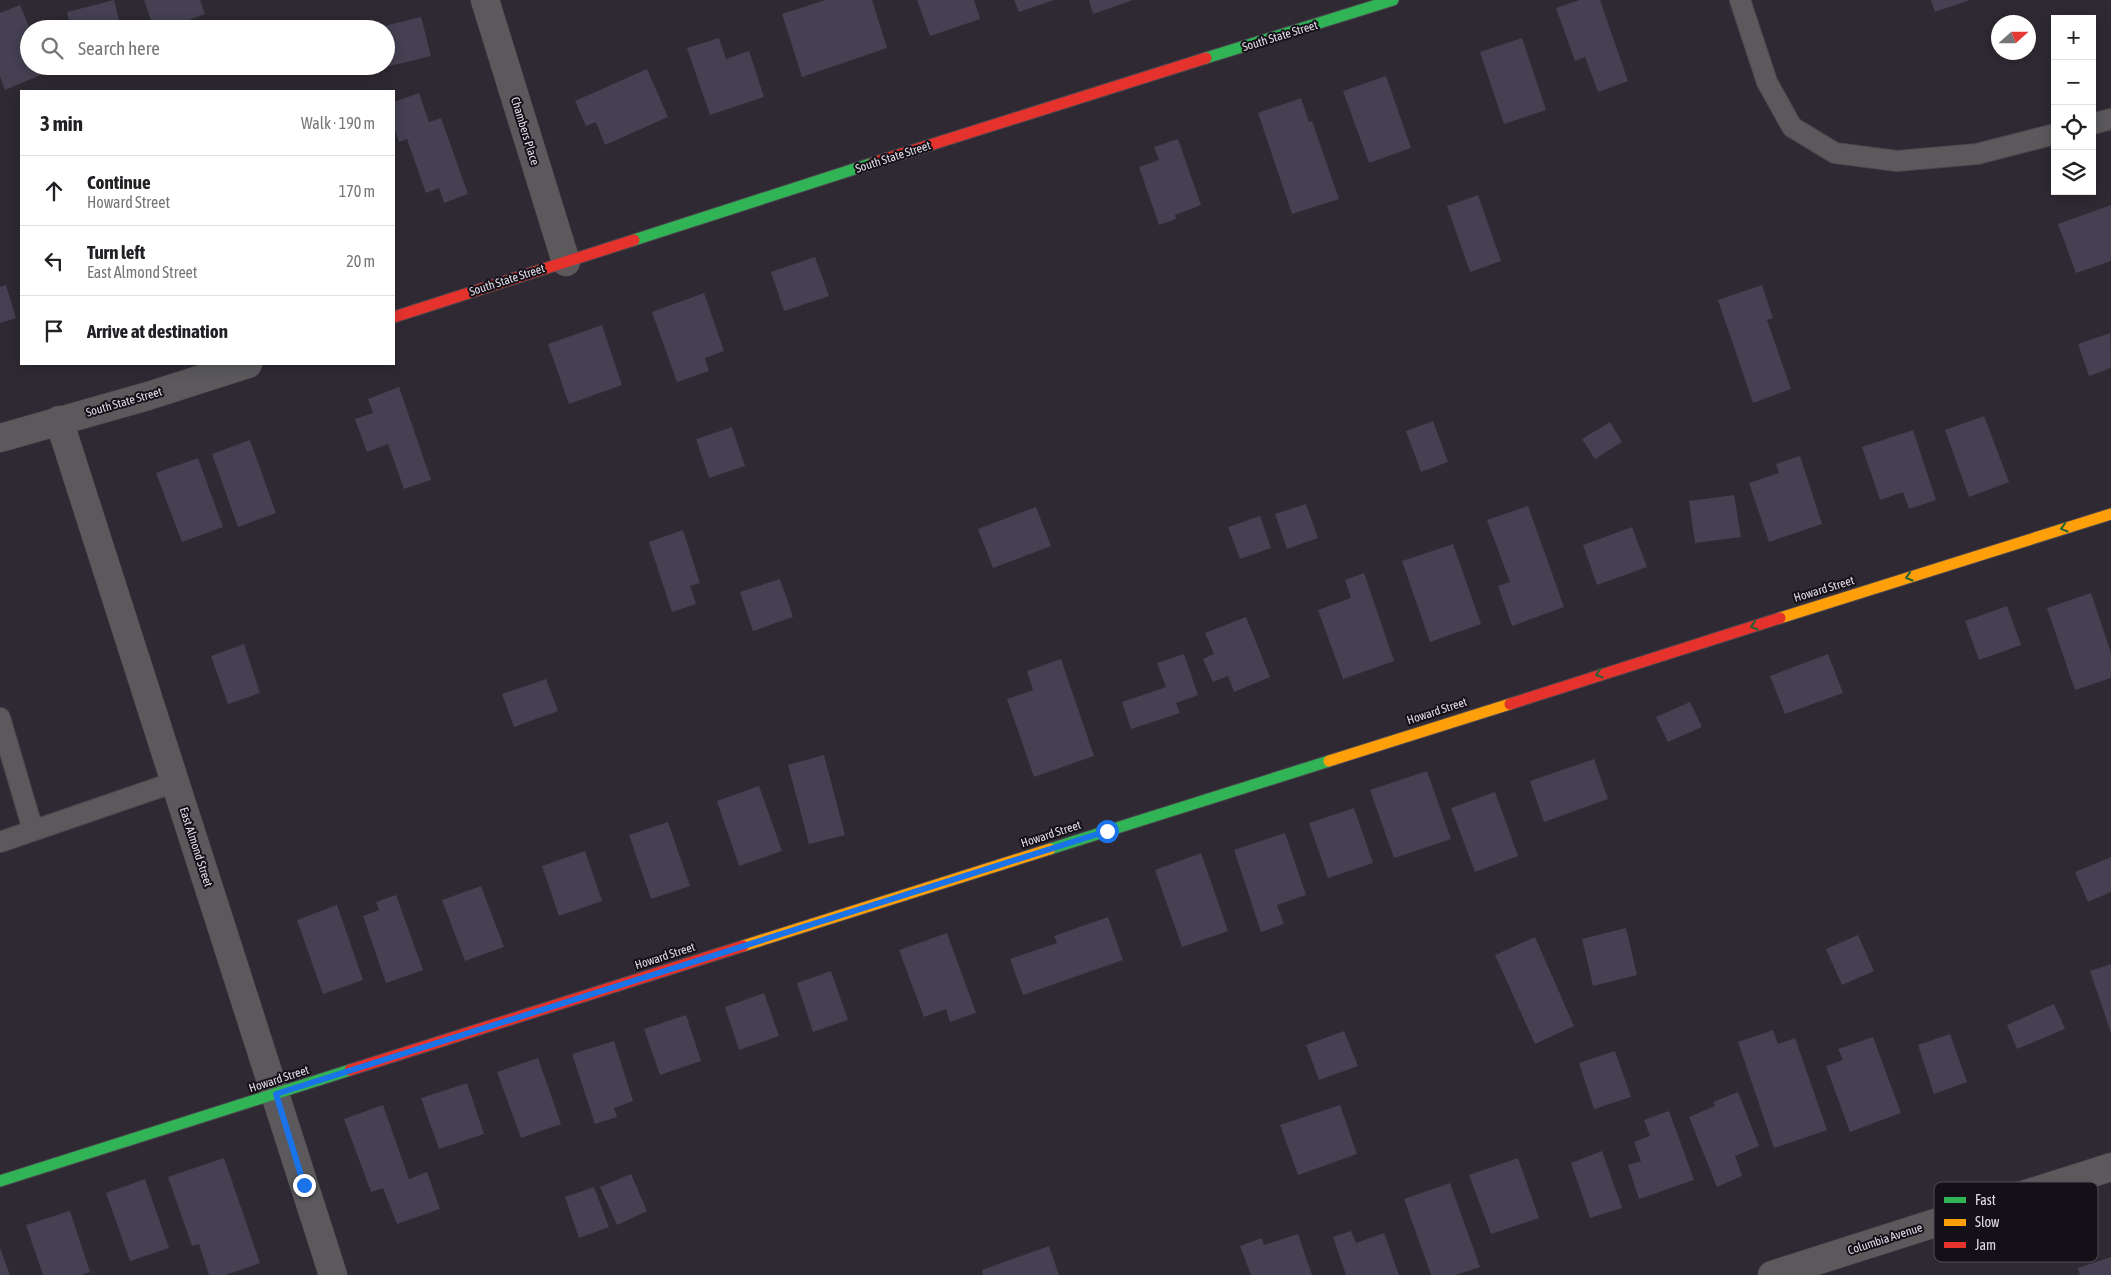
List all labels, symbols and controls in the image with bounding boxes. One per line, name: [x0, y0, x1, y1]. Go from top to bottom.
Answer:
north arrow: [1991, 15, 2036, 60]
map controls: [2051, 15, 2096, 195]
button: +: [2051, 15, 2096, 60]
street label: South State Street: [1241, 18, 1320, 54]
search box: [20, 20, 395, 75]
icon: search: [38, 34, 66, 62]
text: Search here: [78, 37, 160, 59]
button: −: [2051, 60, 2096, 105]
street label: Chambers Place: [508, 95, 542, 167]
button: locate: [2051, 105, 2096, 150]
text: 3 min: [40, 111, 83, 135]
text: Walk · 190 m: [301, 114, 375, 132]
street label: South State Street: [854, 138, 933, 176]
button: layers: [2051, 150, 2096, 195]
text: Continue: [87, 171, 151, 193]
icon: ahead: [40, 177, 68, 205]
text: 170 m: [339, 182, 375, 200]
text: Howard Street: [87, 193, 170, 211]
text: Turn left: [87, 241, 145, 263]
icon: left: [40, 247, 68, 275]
text: 20 m: [346, 252, 375, 270]
street label: South State Street: [468, 261, 547, 299]
text: East Almond Street: [87, 263, 197, 281]
icon: arrive: [40, 317, 68, 345]
text: Arrive at destination: [87, 320, 228, 342]
street label: South State Street: [84, 384, 164, 420]
one-way arrow: [2061, 523, 2069, 533]
one-way arrow: [1906, 571, 1914, 581]
street label: Howard Street: [1792, 573, 1856, 605]
one-way arrow: [1751, 620, 1759, 630]
one-way arrow: [1596, 669, 1604, 679]
street label: Howard Street: [1405, 695, 1469, 727]
street label: East Almond Street: [177, 805, 216, 889]
street label: Howard Street: [1019, 818, 1083, 850]
route start: [1096, 820, 1119, 843]
street label: Howard Street: [633, 940, 697, 972]
street label: Howard Street: [247, 1063, 311, 1095]
route end: [293, 1174, 316, 1197]
legend: [1934, 1182, 2098, 1262]
text: Fast: [1975, 1192, 1996, 1208]
text: Slow: [1975, 1214, 2000, 1230]
street label: Columbia Avenue: [1846, 1220, 1924, 1258]
text: Jam: [1975, 1237, 1996, 1253]

